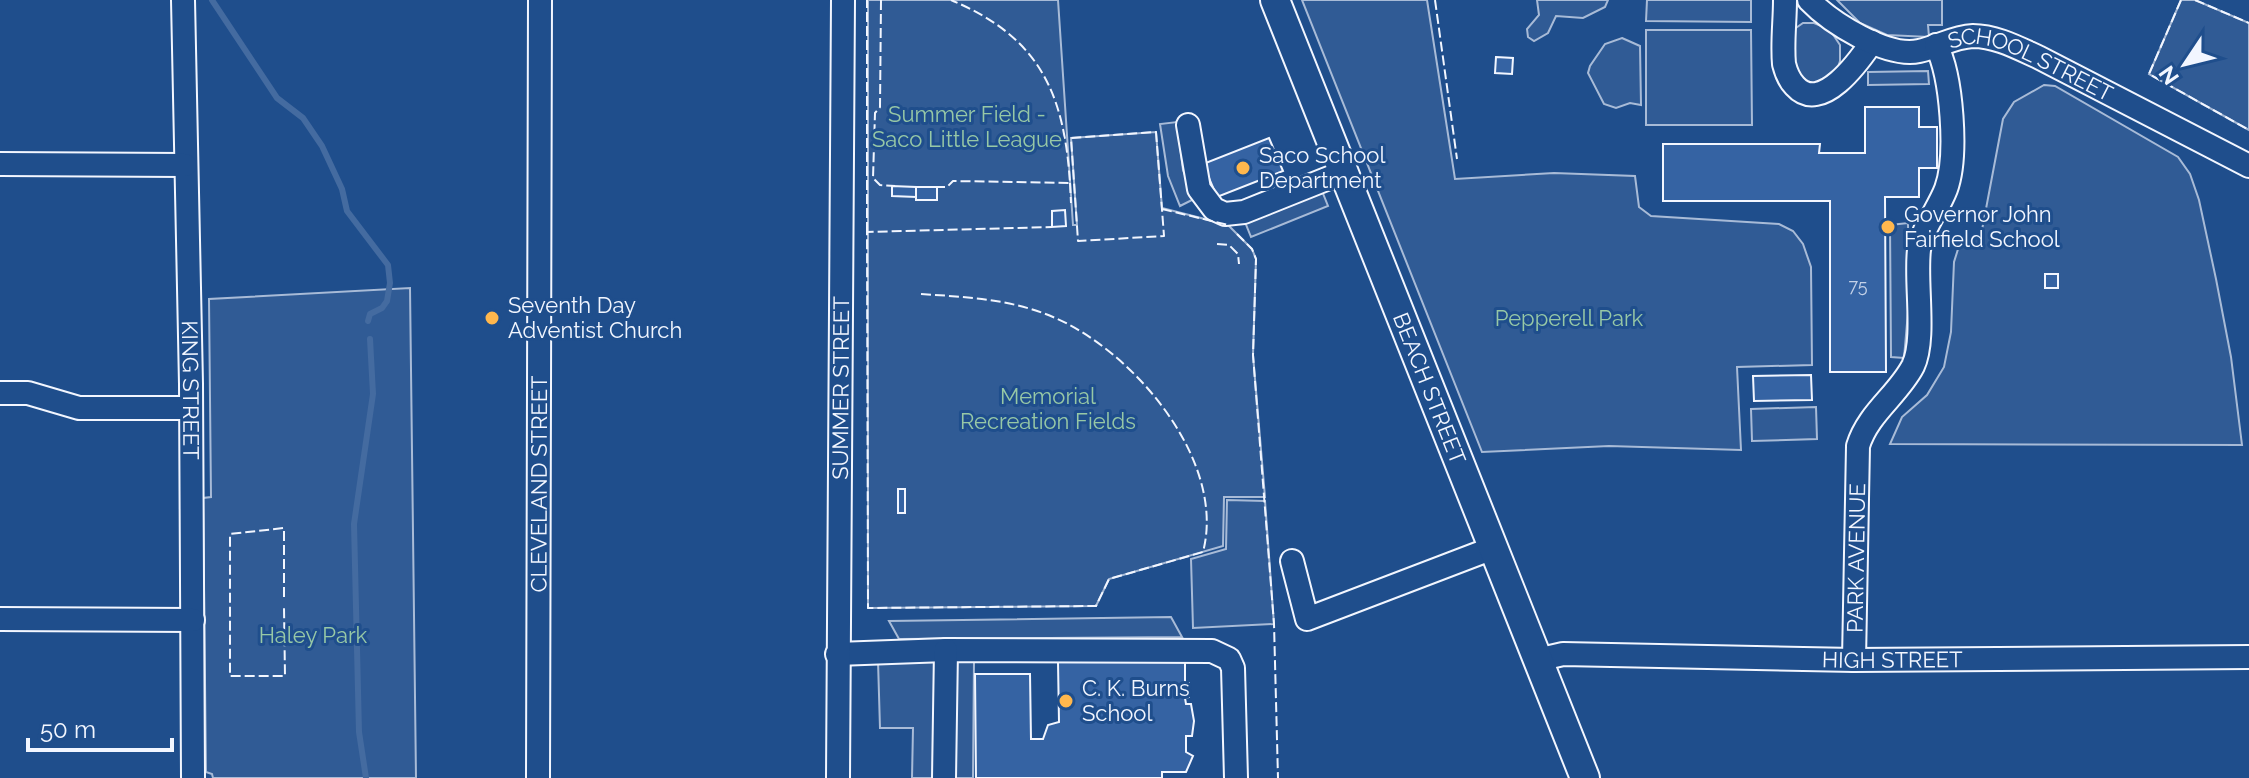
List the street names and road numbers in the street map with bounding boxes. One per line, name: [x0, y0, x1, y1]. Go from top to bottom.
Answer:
street label: SCHOOL STREET: [1944, 23, 2118, 107]
street label: SUMMER STREET: [827, 296, 854, 480]
street label: BEACH STREET: [1388, 309, 1472, 468]
street label: KING STREET: [177, 320, 204, 460]
street label: CLEVELAND STREET: [525, 375, 552, 593]
street label: PARK AVENUE: [1842, 483, 1870, 633]
street label: HIGH STREET: [1822, 646, 1963, 673]

